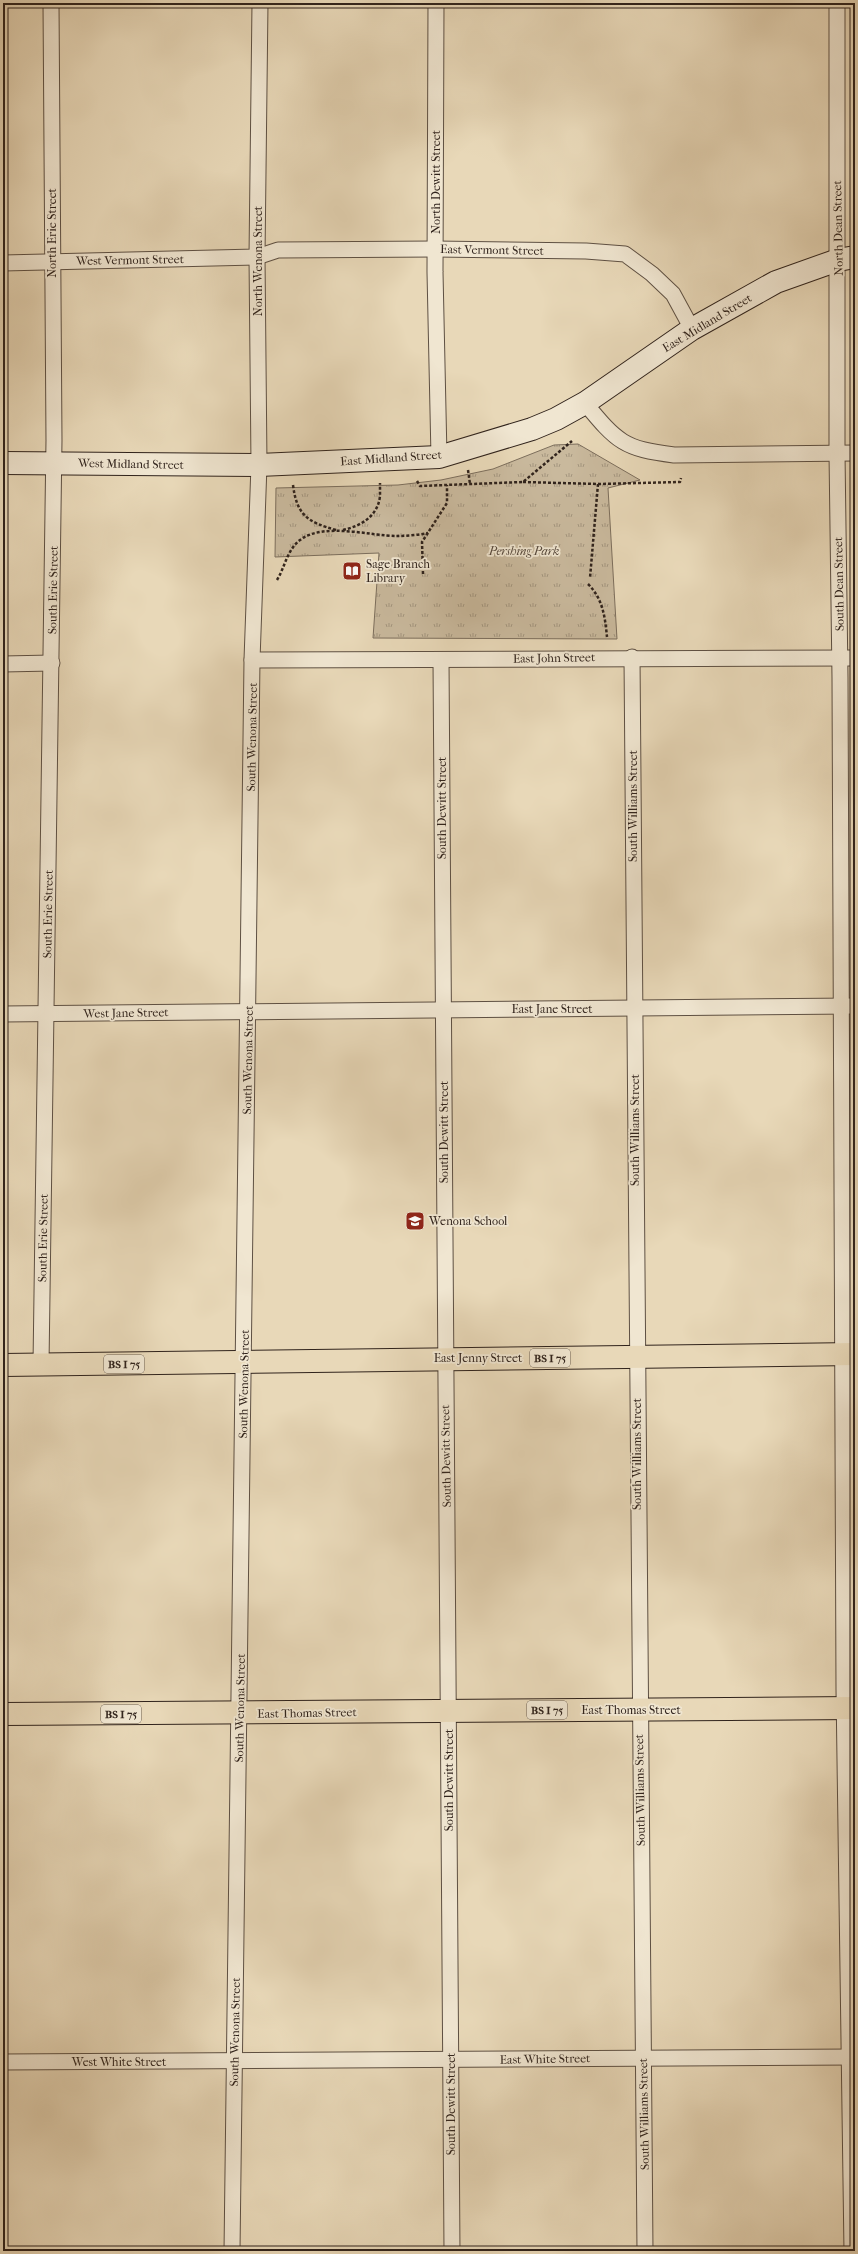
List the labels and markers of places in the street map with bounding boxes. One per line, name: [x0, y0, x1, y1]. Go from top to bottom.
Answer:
place label: Sage Branch Library: [366, 557, 430, 585]
library icon: Sage Branch Library: [341, 560, 363, 582]
school or university icon: Wenona School: [404, 1210, 426, 1232]
place label: Wenona School: [428, 1214, 508, 1228]

